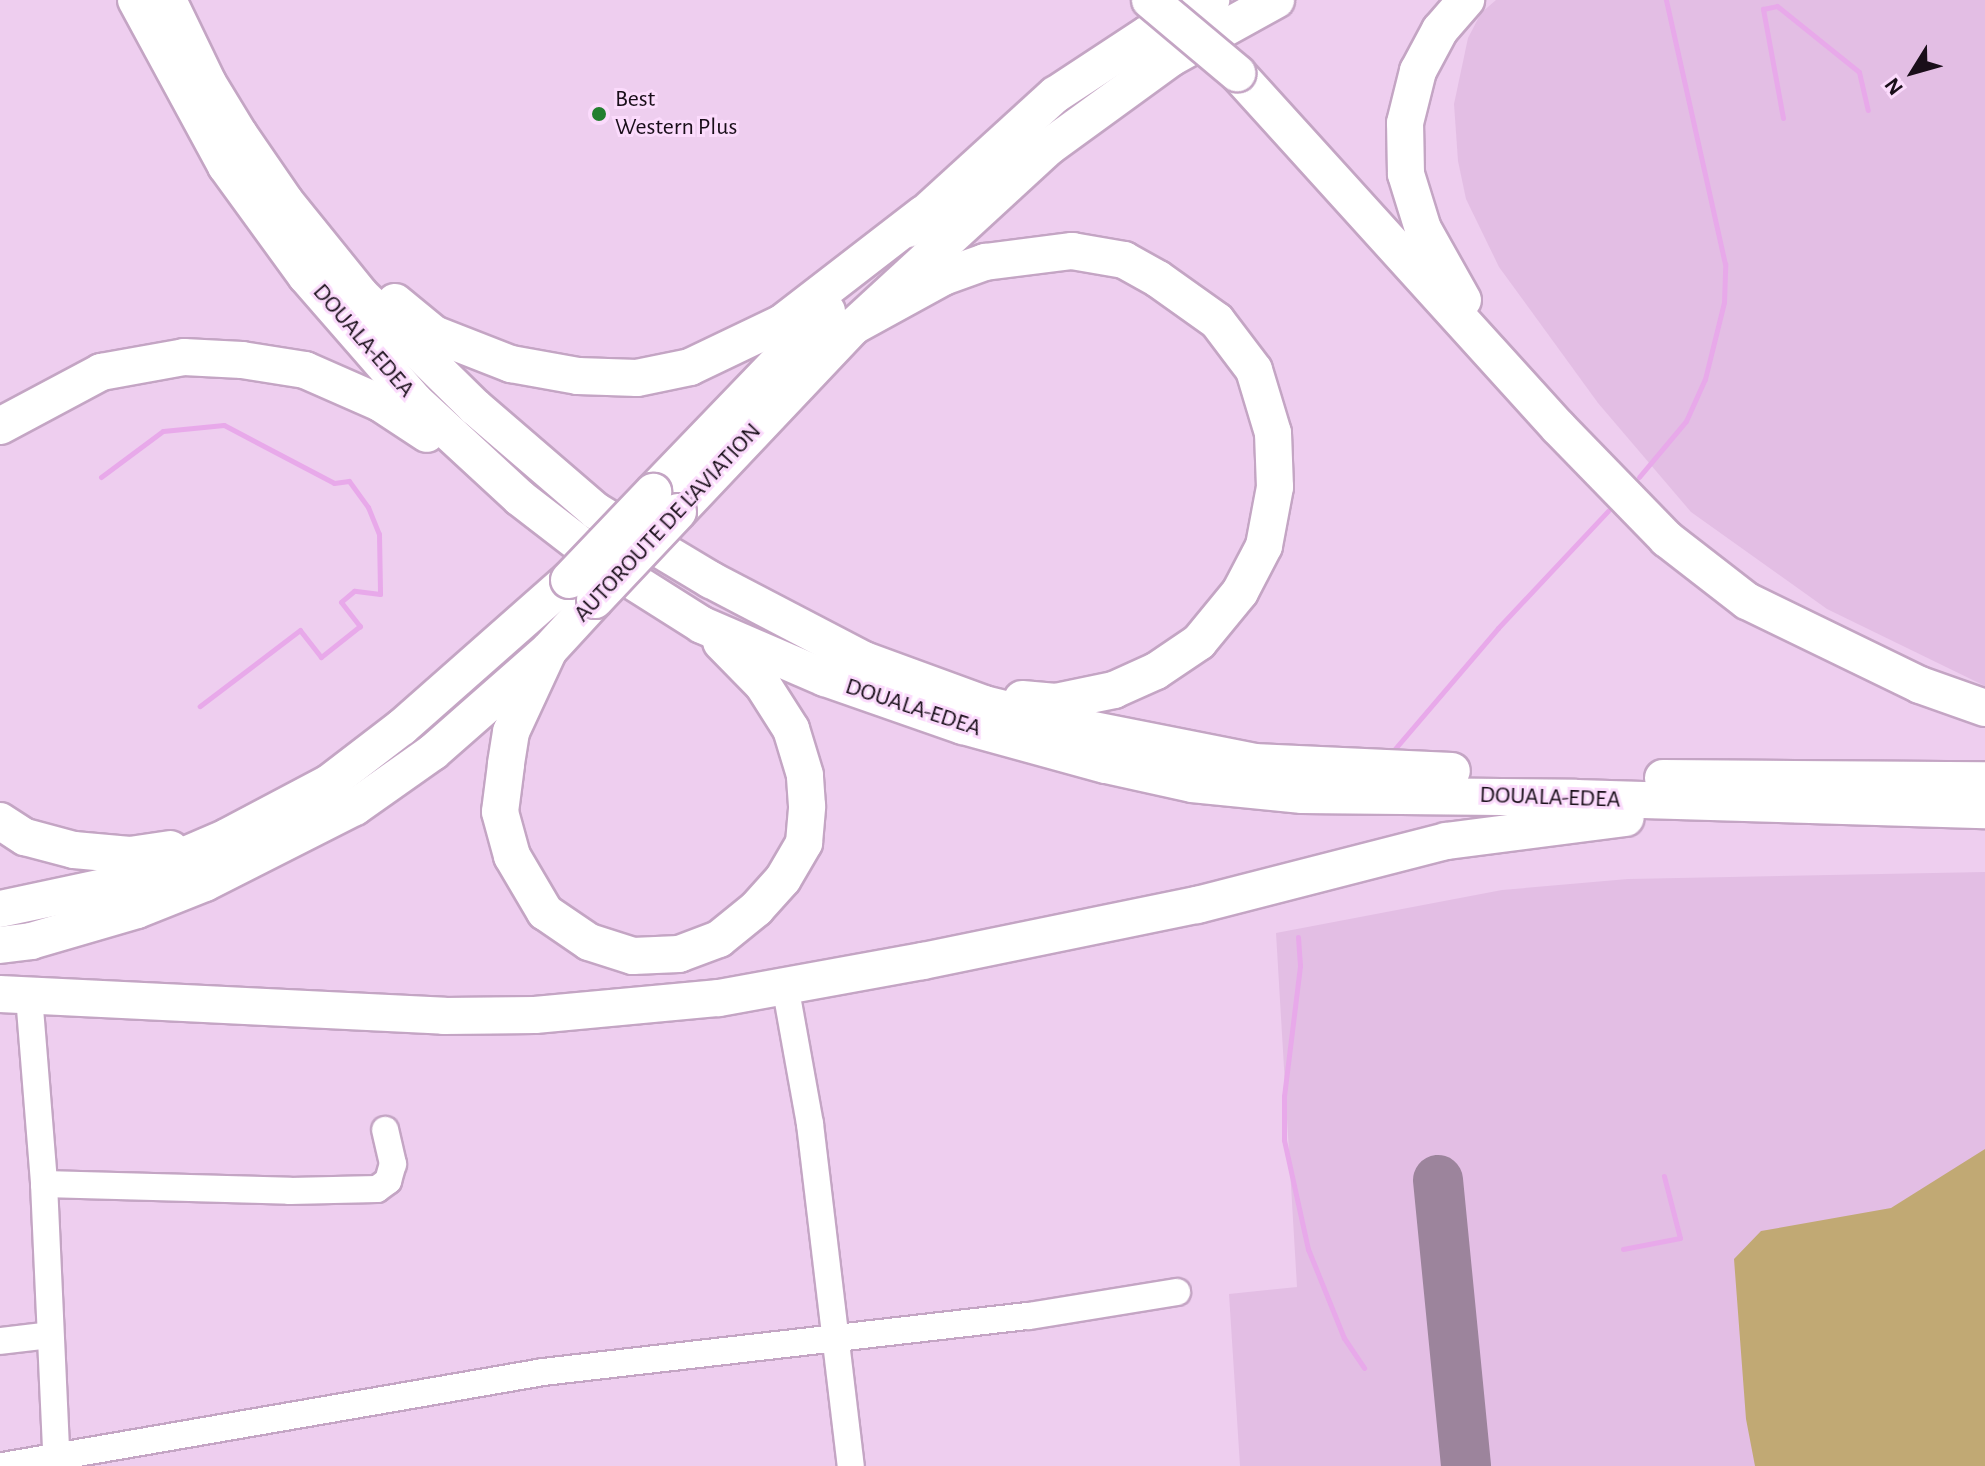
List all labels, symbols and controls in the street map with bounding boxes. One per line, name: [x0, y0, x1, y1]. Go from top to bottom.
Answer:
north arrow: [1873, 32, 1953, 112]
text: N: [1880, 74, 1907, 99]
place label: Best Western Plus: [615, 86, 737, 142]
marker: Best Western Plus: [590, 105, 608, 123]
street label: DOUALA-EDEA: [306, 278, 420, 404]
street label: AUTOROUTE DE L'AVIATION: [568, 417, 768, 629]
street label: DOUALA-EDEA: [841, 673, 985, 743]
street label: DOUALA-EDEA: [1479, 781, 1621, 815]

